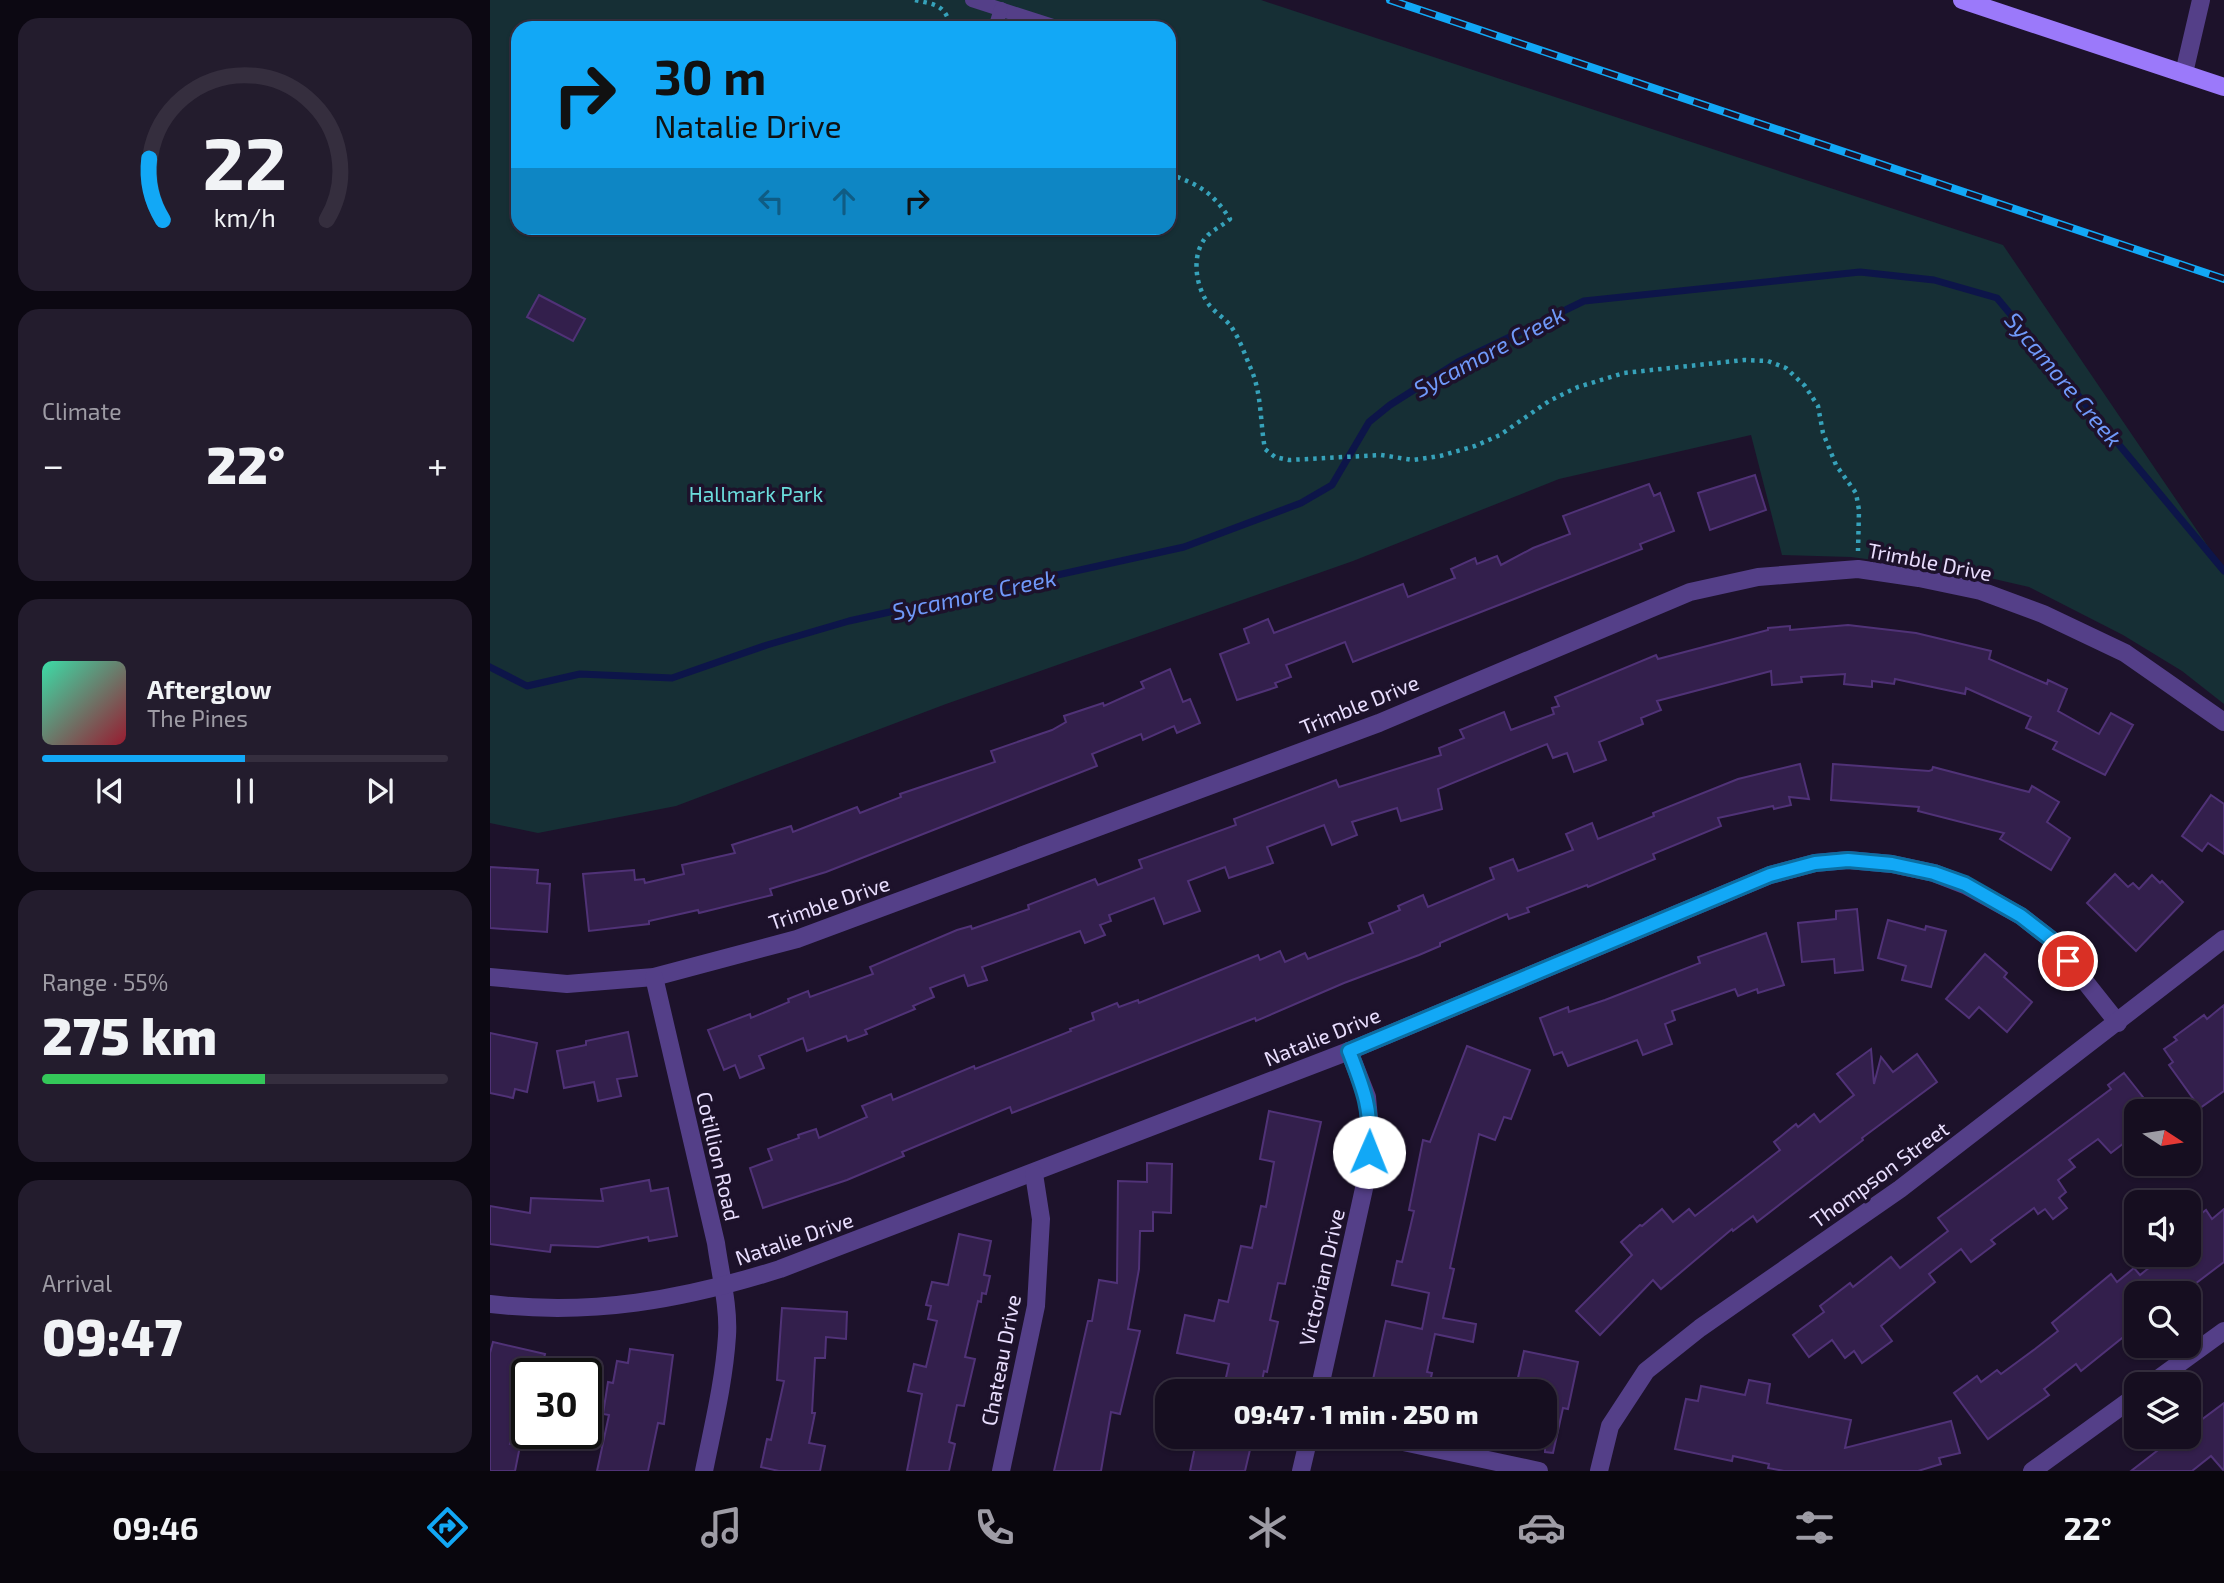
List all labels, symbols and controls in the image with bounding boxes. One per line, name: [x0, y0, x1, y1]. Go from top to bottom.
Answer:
text: 30 m: [654, 46, 766, 105]
icon: right: [539, 49, 630, 140]
text: Natalie Drive: [654, 106, 842, 144]
text: 22: [203, 118, 287, 206]
icon: left: [752, 182, 790, 220]
icon: ahead: [825, 182, 863, 220]
icon: right: [898, 182, 936, 220]
text: km/h: [214, 202, 276, 232]
water label: Sycamore Creek: [1409, 299, 1569, 403]
water label: Sycamore Creek: [1999, 306, 2129, 452]
text: Climate: [42, 397, 122, 425]
text: 22°: [206, 432, 285, 494]
text: −: [42, 441, 64, 487]
text: +: [427, 441, 448, 487]
park label: Hallmark Park: [689, 481, 824, 506]
street label: Trimble Drive: [1866, 537, 1994, 585]
water label: Sycamore Creek: [889, 563, 1059, 625]
street label: Trimble Drive: [1296, 669, 1422, 739]
text: Afterglow: [147, 673, 272, 704]
text: The Pines: [147, 704, 248, 732]
icon: previous: [91, 772, 129, 810]
icon: pause: [226, 772, 264, 810]
icon: next: [361, 772, 399, 810]
street label: Trimble Drive: [765, 870, 893, 934]
pin: [2038, 931, 2098, 991]
icon: arrive: [2049, 942, 2087, 980]
text: Range · 55%: [42, 968, 168, 996]
street label: Natalie Drive: [1260, 1001, 1384, 1071]
text: 275 km: [42, 1003, 217, 1065]
street label: Cotillion Road: [692, 1089, 746, 1223]
north arrow: [2124, 1099, 2202, 1176]
map controls: [2124, 1099, 2201, 1449]
position arrow: [1332, 1115, 1406, 1189]
street label: Thompson Street: [1805, 1115, 1953, 1233]
button: sound: [2124, 1190, 2201, 1267]
street label: Natalie Drive: [732, 1206, 856, 1270]
street label: Victorian Drive: [1293, 1206, 1349, 1348]
text: Arrival: [42, 1269, 112, 1297]
button: search: [2124, 1281, 2201, 1358]
street label: Chateau Drive: [975, 1292, 1025, 1428]
text: 09:47: [42, 1304, 182, 1366]
speed limit sign: 30: [511, 1358, 602, 1449]
button: layers: [2124, 1372, 2201, 1449]
text: 09:47 · 1 min · 250 m: [1234, 1398, 1478, 1429]
icon: directions: [423, 1503, 472, 1552]
icon: music: [697, 1503, 746, 1552]
icon: phone: [970, 1503, 1019, 1552]
icon: climate: [1243, 1503, 1292, 1552]
icon: car: [1517, 1503, 1566, 1552]
icon: filters: [1790, 1503, 1839, 1552]
text: 09:46: [112, 1508, 199, 1546]
text: 22°: [2063, 1508, 2112, 1546]

